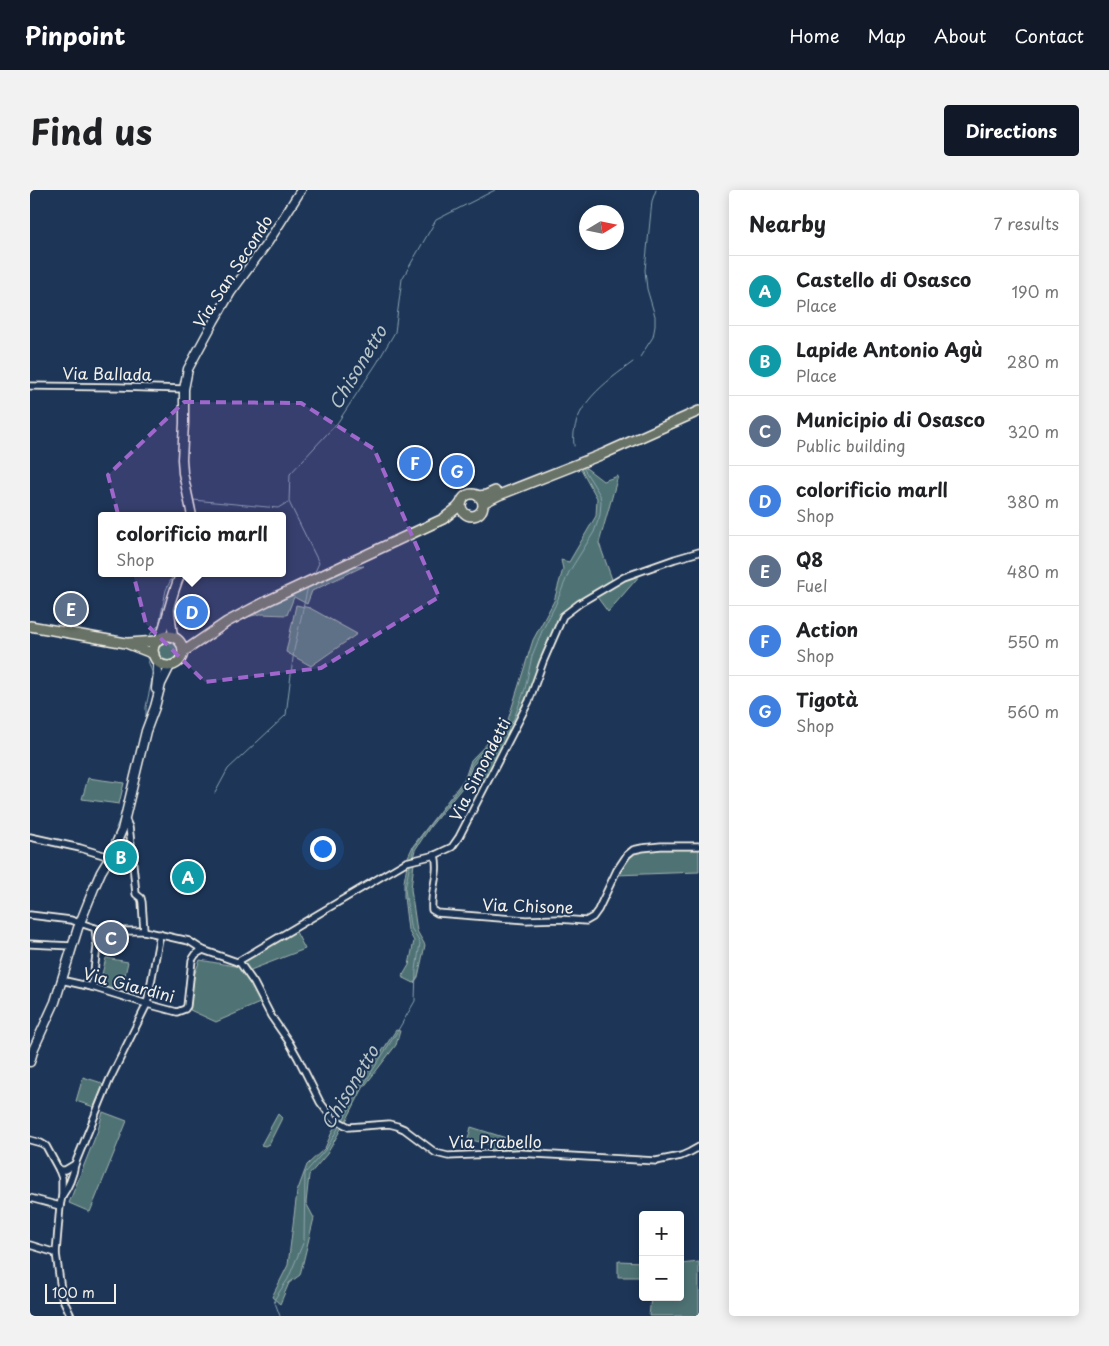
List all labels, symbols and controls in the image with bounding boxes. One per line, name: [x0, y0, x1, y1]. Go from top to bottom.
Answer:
text: Pinpoint: [25, 17, 126, 53]
text: Home: [789, 22, 839, 49]
text: Map: [867, 22, 906, 49]
text: About: [934, 22, 986, 49]
text: Contact: [1014, 22, 1084, 49]
text: Find us: [30, 104, 152, 157]
button: Directions: [944, 105, 1079, 156]
north arrow: [579, 205, 624, 250]
text: Nearby: [749, 207, 826, 239]
street label: Via San Secondo: [186, 210, 278, 332]
text: 7 results: [994, 211, 1059, 235]
text: Castello di Osasco: [796, 265, 971, 293]
text: A: [759, 279, 771, 303]
text: 190 m: [1011, 279, 1059, 303]
text: Place: [796, 293, 837, 317]
water label: Chisonetto: [321, 319, 393, 414]
text: Lapide Antonio Agù: [796, 335, 983, 363]
text: B: [760, 349, 770, 373]
text: 280 m: [1007, 349, 1059, 373]
street label: Via Ballada: [62, 360, 152, 386]
text: Place: [796, 363, 837, 387]
text: Municipio di Osasco: [796, 405, 985, 433]
text: C: [759, 419, 771, 443]
text: 320 m: [1008, 419, 1059, 443]
text: Public building: [796, 433, 906, 457]
pin: F: [399, 444, 431, 482]
pin: G: [441, 452, 473, 490]
text: colorificio marll: [796, 475, 948, 503]
text: D: [759, 489, 771, 513]
text: 380 m: [1007, 489, 1059, 513]
text: Shop: [796, 503, 834, 527]
popup: [98, 512, 286, 577]
text: colorificio marll: [116, 519, 268, 547]
text: Q8: [796, 545, 823, 573]
text: Shop: [116, 547, 154, 571]
text: E: [760, 559, 770, 583]
text: 480 m: [1007, 559, 1059, 583]
text: Fuel: [796, 573, 827, 597]
pin: E: [55, 590, 87, 628]
pin: D: [176, 593, 208, 631]
text: Action: [796, 615, 858, 643]
text: F: [760, 629, 770, 653]
text: 550 m: [1007, 629, 1059, 653]
text: Shop: [796, 643, 834, 667]
text: Tigotà: [796, 685, 858, 713]
text: G: [758, 699, 772, 723]
text: 560 m: [1007, 699, 1059, 723]
street label: Via Simondetti: [443, 713, 515, 825]
text: Shop: [796, 713, 834, 737]
your location: [310, 836, 336, 862]
pin: B: [105, 838, 137, 876]
pin: A: [172, 858, 204, 896]
street label: Via Chisone: [482, 891, 574, 919]
pin: C: [95, 919, 127, 957]
street label: Via Giardini: [81, 960, 177, 1008]
water label: Chisonetto: [313, 1039, 385, 1134]
street label: Via Prabello: [448, 1129, 542, 1153]
map controls: [639, 1211, 684, 1301]
button: +: [639, 1211, 684, 1256]
button: −: [639, 1256, 684, 1301]
scale bar: [45, 1281, 116, 1304]
text: 100 m: [52, 1282, 95, 1303]

